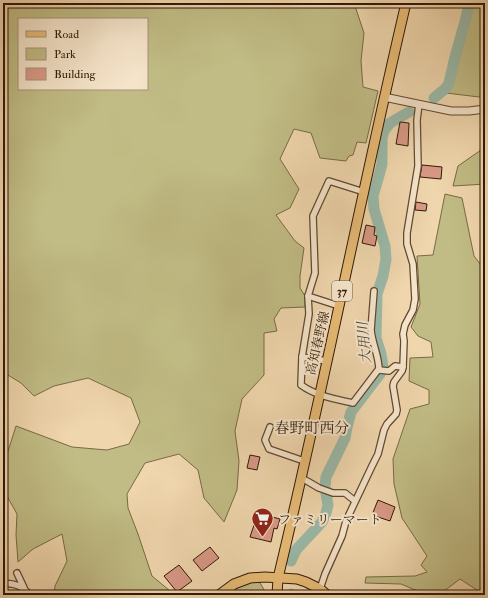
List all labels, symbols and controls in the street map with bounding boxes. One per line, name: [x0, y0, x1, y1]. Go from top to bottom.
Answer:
legend: [18, 18, 148, 90]
text: Road: [54, 27, 79, 42]
text: Park: [54, 47, 76, 62]
text: Building: [54, 67, 97, 82]
road number: 37: [332, 281, 352, 301]
street label: 高知春野線: [303, 310, 333, 377]
water label: 大用川: [354, 319, 375, 365]
district label: 春野町西分: [274, 419, 350, 438]
supermarket icon: ファミリーマート: [250, 506, 276, 539]
place label: ファミリーマート: [278, 512, 382, 528]

